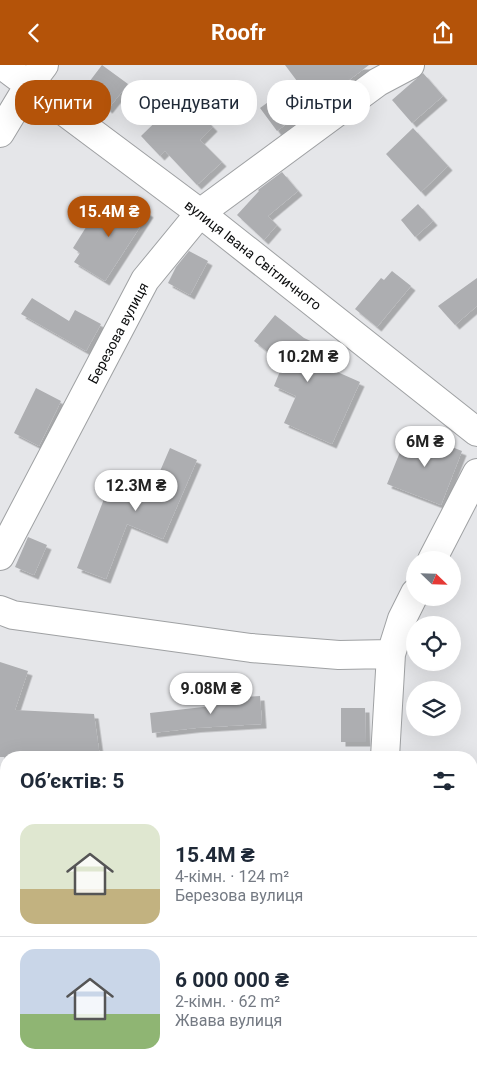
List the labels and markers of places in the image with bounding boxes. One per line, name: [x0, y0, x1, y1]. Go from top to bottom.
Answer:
pin: 15.4M ₴: [63, 195, 155, 238]
pin: 10.2M ₴: [262, 341, 354, 383]
pin: 6M ₴: [395, 425, 455, 468]
pin: 12.3M ₴: [90, 469, 182, 512]
pin: 9.08M ₴: [165, 673, 257, 715]

